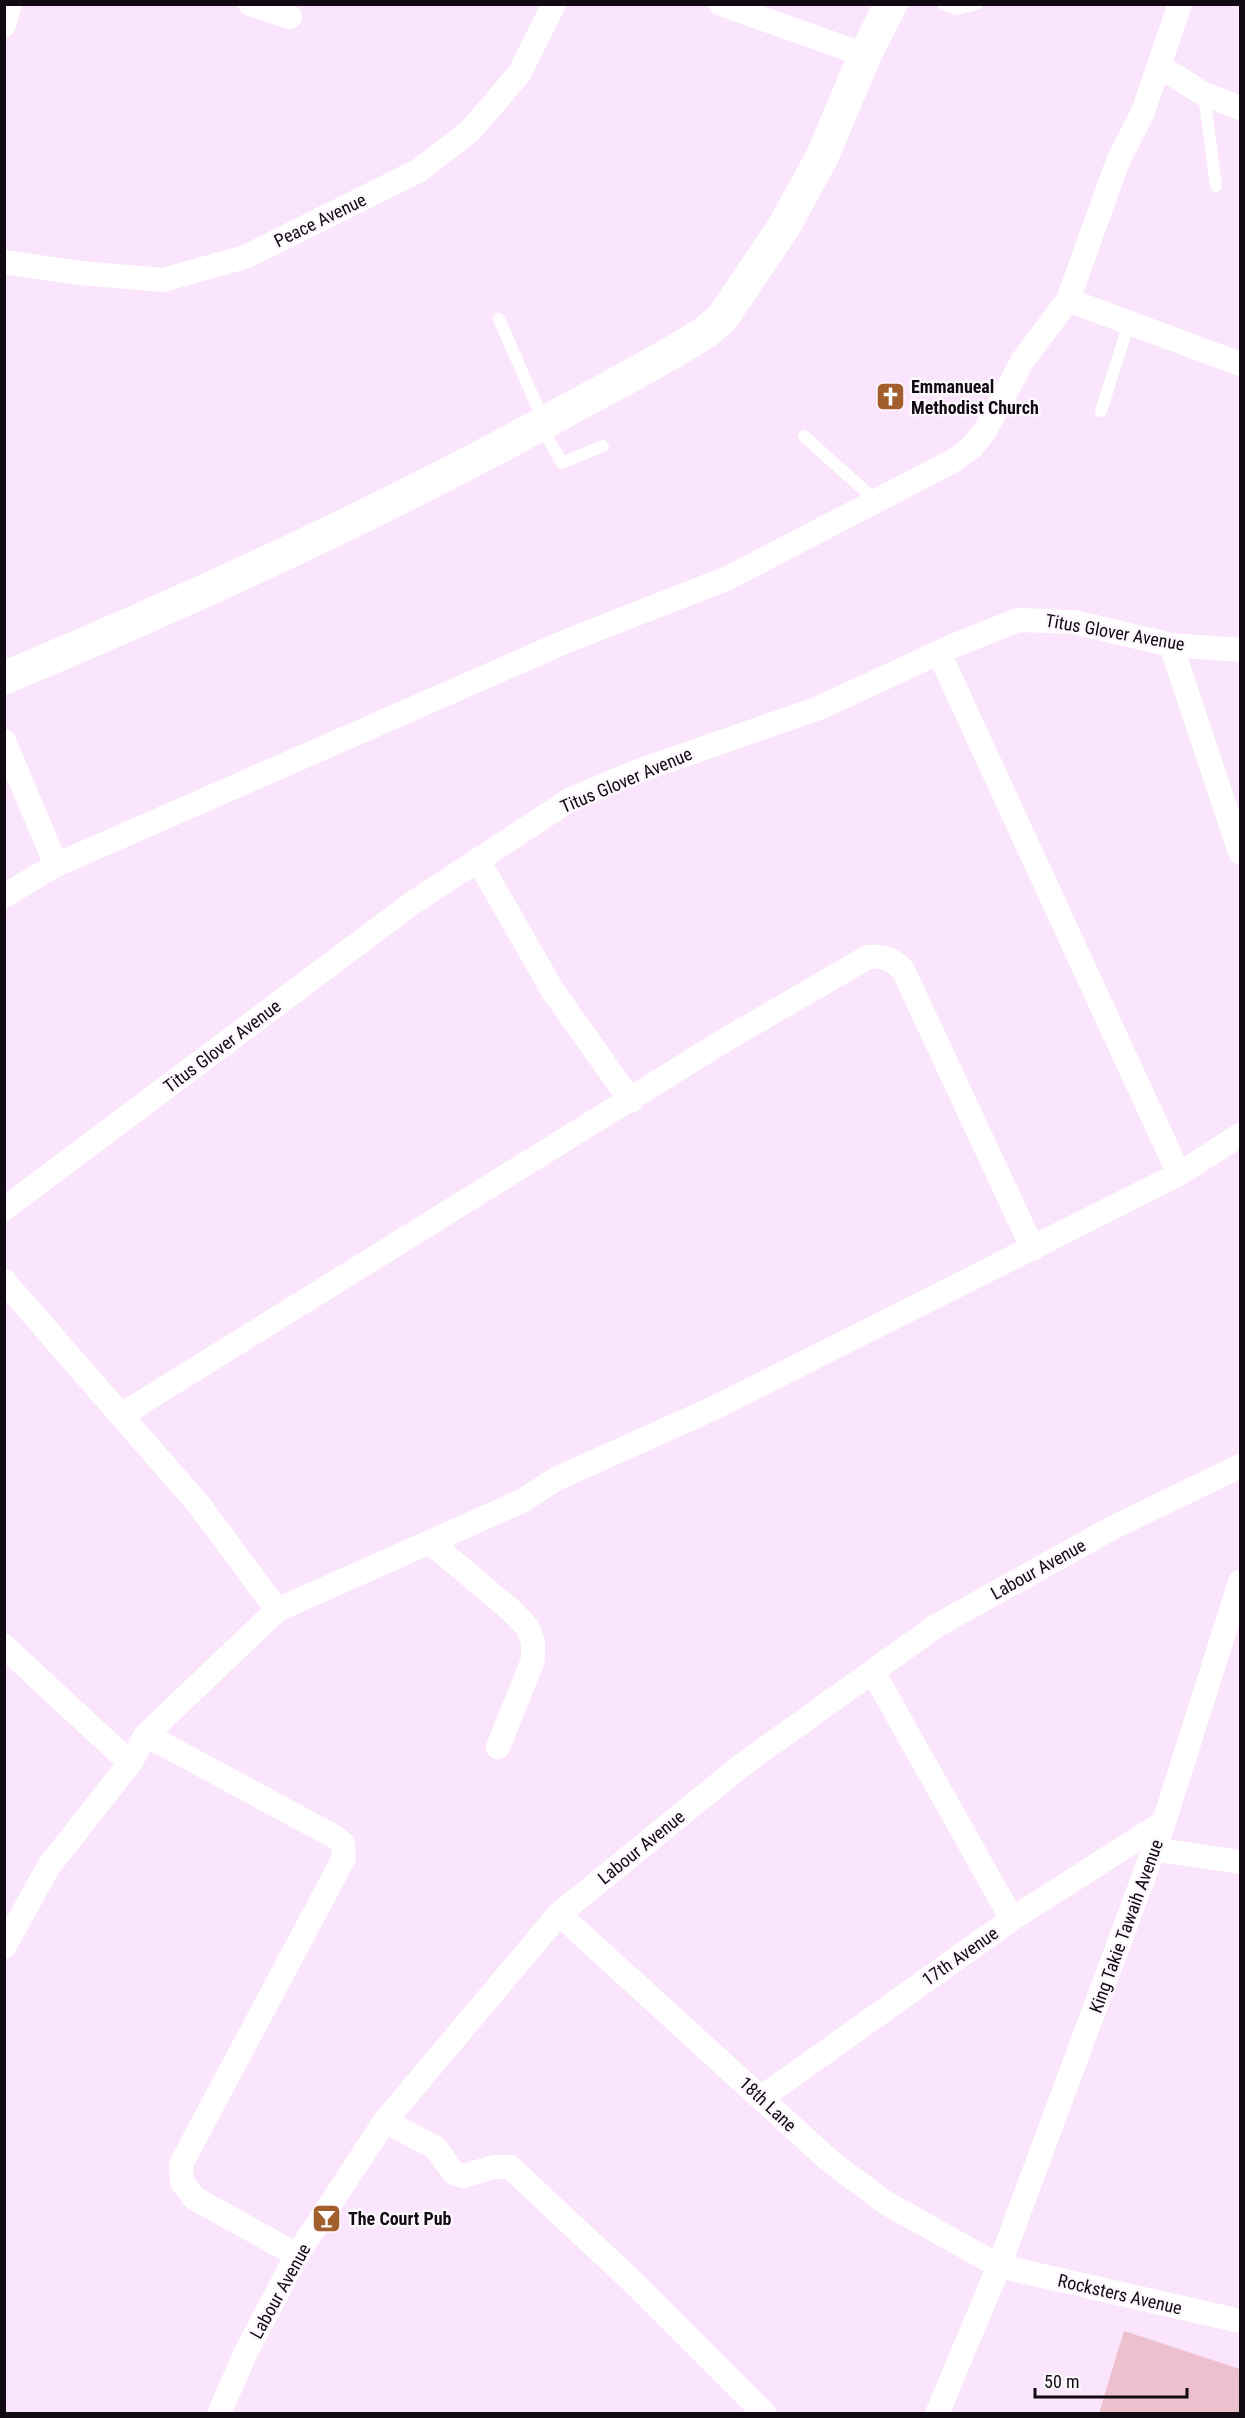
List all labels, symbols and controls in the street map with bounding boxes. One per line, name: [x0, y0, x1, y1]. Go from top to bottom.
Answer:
street label: Peace Avenue: [271, 189, 369, 251]
place label: Emmanueal Methodist Church: [911, 376, 1039, 418]
church icon: Emmanueal Methodist Church: [874, 380, 906, 412]
street label: Titus Glover Avenue: [1044, 609, 1186, 655]
street label: Titus Glover Avenue: [557, 743, 695, 817]
street label: Titus Glover Avenue: [159, 995, 285, 1097]
street label: Labour Avenue: [987, 1534, 1089, 1604]
street label: Labour Avenue: [594, 1806, 688, 1888]
street label: King Takie Tawaih Avenue: [1085, 1836, 1167, 2016]
street label: 17th Avenue: [918, 1922, 1002, 1990]
street label: 18th Lane: [735, 2072, 801, 2136]
bar icon: The Court Pub: [311, 2202, 343, 2234]
place label: The Court Pub: [348, 2208, 452, 2229]
street label: Labour Avenue: [245, 2240, 315, 2342]
street label: Rocksters Avenue: [1056, 2270, 1184, 2318]
scale bar: [1035, 2361, 1186, 2399]
text: 50 m: [1044, 2371, 1079, 2392]

